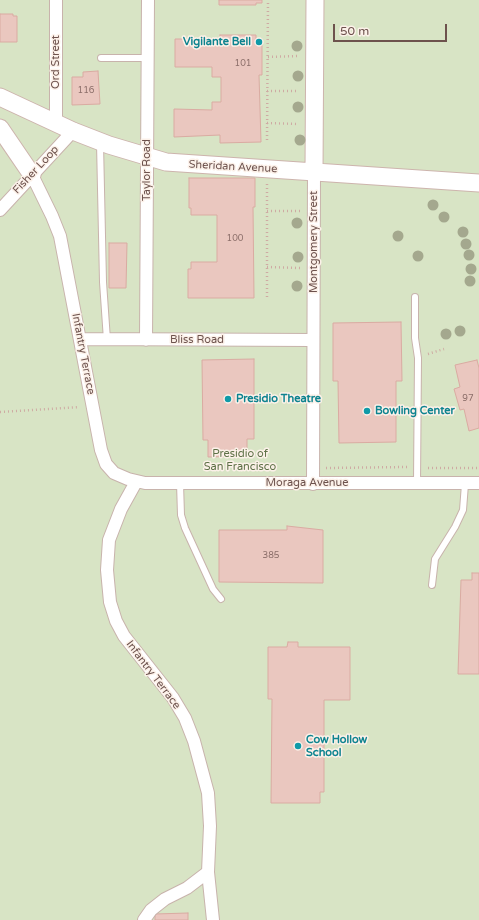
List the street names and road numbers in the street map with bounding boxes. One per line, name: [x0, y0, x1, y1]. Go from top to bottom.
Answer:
street label: Ord Street: [49, 35, 63, 89]
street label: Taylor Road: [140, 139, 154, 201]
street label: Fisher Loop: [10, 143, 62, 197]
street label: Sheridan Avenue: [188, 158, 278, 176]
street label: Montgomery Street: [307, 191, 321, 293]
street label: Infantry Terrace: [69, 312, 97, 396]
street label: Bliss Road: [170, 333, 224, 347]
street label: Moraga Avenue: [266, 476, 348, 490]
street label: Infantry Terrace: [123, 638, 183, 712]

